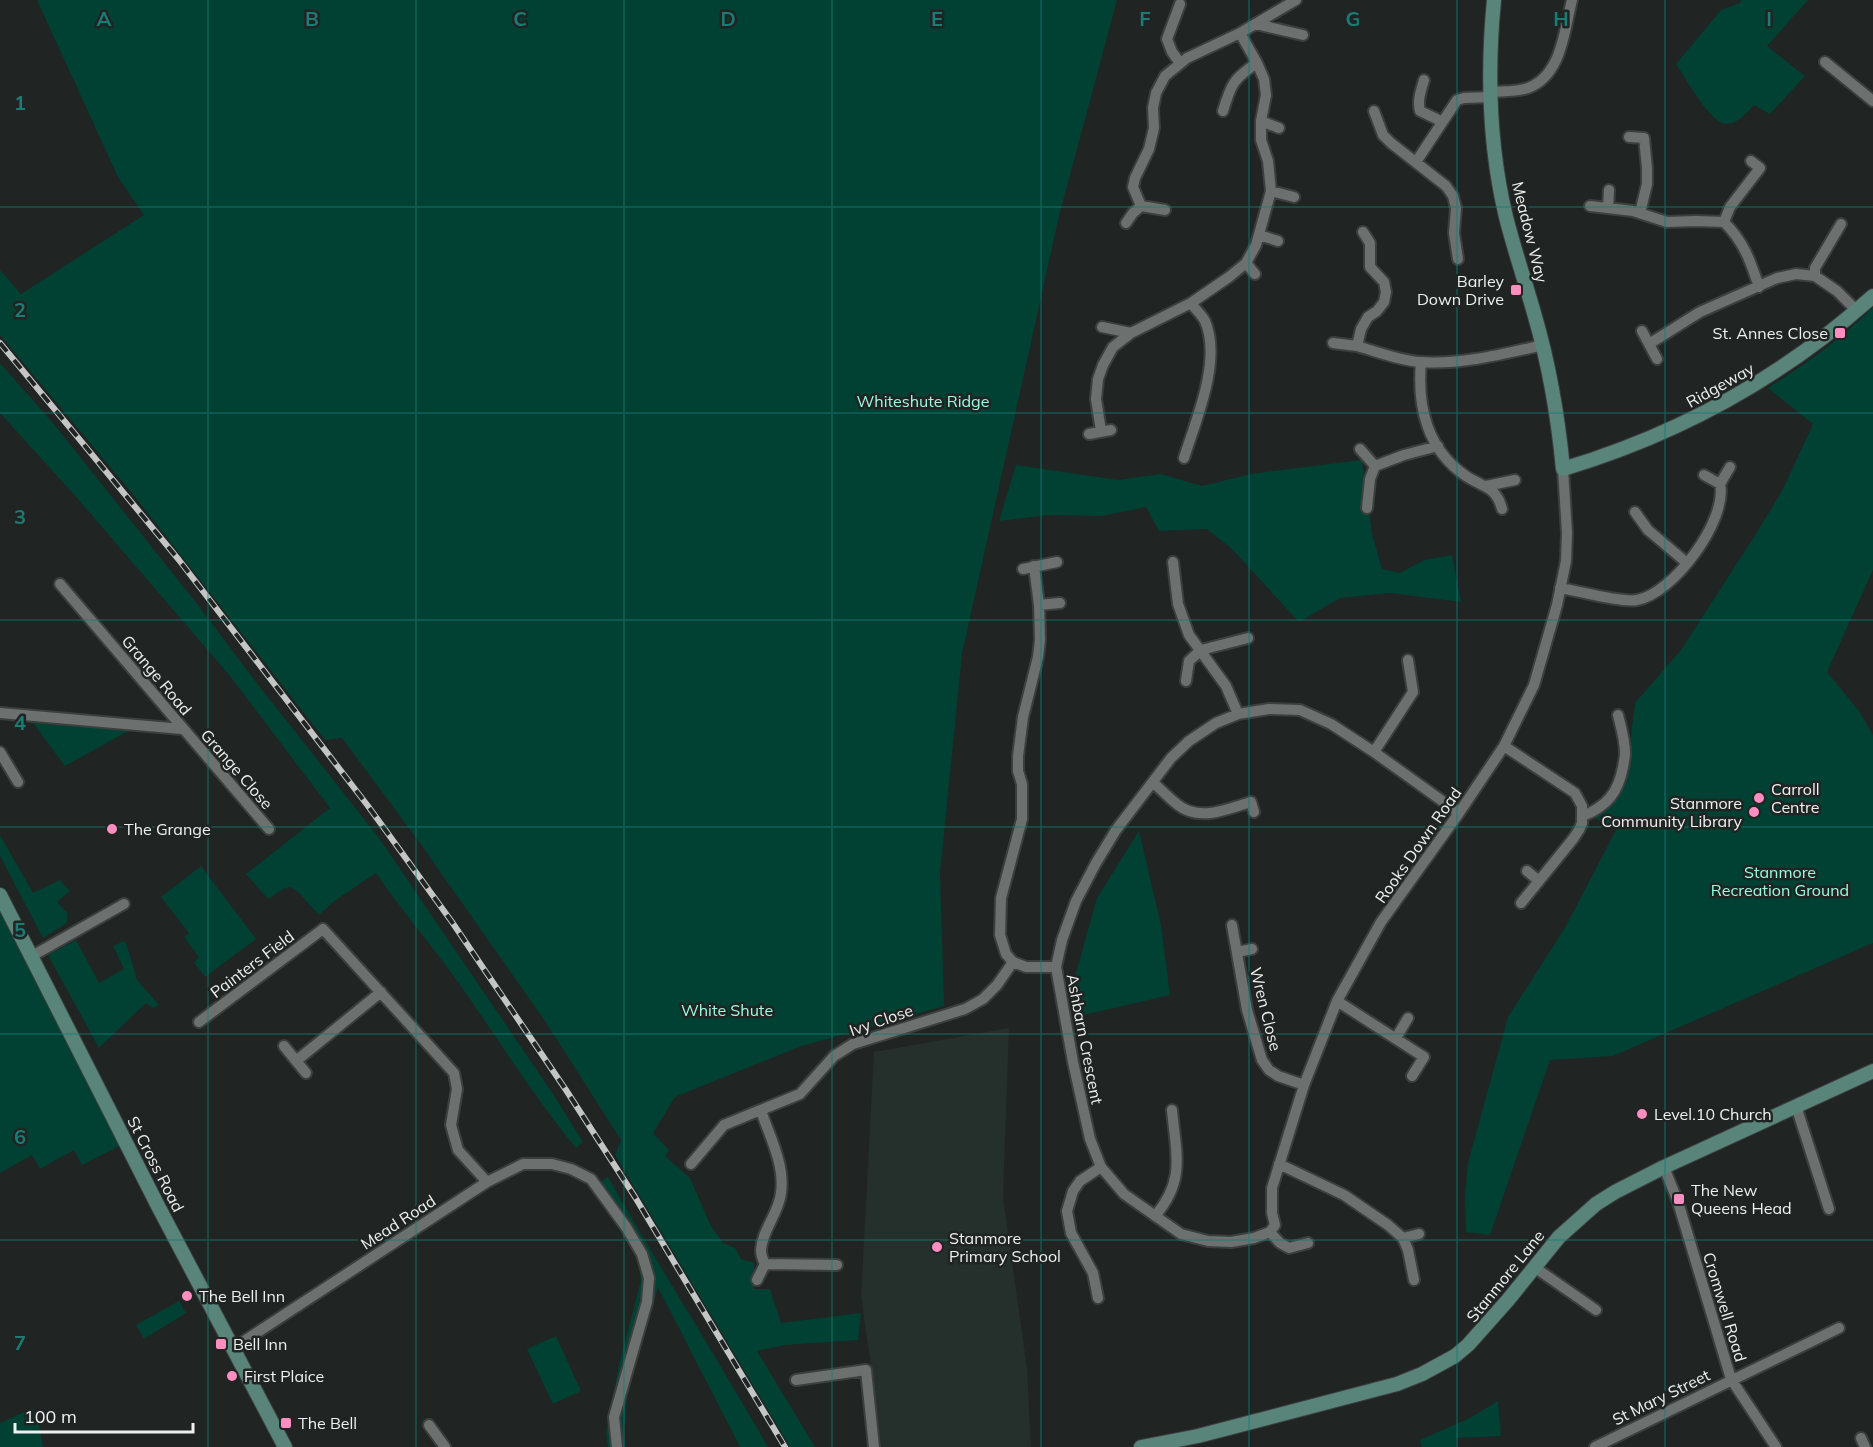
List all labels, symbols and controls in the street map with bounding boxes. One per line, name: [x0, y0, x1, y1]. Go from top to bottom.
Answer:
text: A: [97, 6, 112, 31]
text: B: [305, 6, 319, 31]
text: C: [513, 6, 527, 31]
text: D: [720, 6, 736, 31]
text: E: [931, 6, 943, 31]
text: F: [1139, 6, 1151, 31]
text: G: [1346, 6, 1360, 31]
text: H: [1553, 6, 1569, 31]
text: I: [1766, 6, 1772, 31]
text: 1: [14, 90, 26, 115]
street label: Meadow Way: [1508, 179, 1552, 285]
place label: Barley Down Drive: [1417, 271, 1504, 309]
marker: Barley Down Drive: [1509, 283, 1523, 297]
text: 2: [14, 297, 26, 322]
place label: St. Annes Close: [1713, 323, 1828, 343]
marker: St. Annes Close: [1833, 326, 1847, 340]
street label: Ridgeway: [1683, 358, 1758, 412]
park label: Whiteshute Ridge: [857, 391, 989, 411]
text: 3: [14, 504, 26, 529]
street label: Grange Road: [118, 631, 196, 719]
text: 4: [14, 710, 26, 735]
street label: Grange Close: [197, 725, 277, 813]
place label: Carroll Centre: [1771, 779, 1820, 817]
street label: Rooks Down Road: [1371, 783, 1465, 907]
marker: Carroll Centre: [1752, 791, 1766, 805]
place label: Stanmore Community Library: [1601, 793, 1742, 831]
marker: Stanmore Community Library: [1747, 805, 1761, 819]
place label: The Grange: [124, 819, 211, 839]
marker: The Grange: [105, 822, 119, 836]
park label: Stanmore Recreation Ground: [1711, 862, 1849, 900]
text: 5: [14, 917, 26, 942]
street label: Painters Field: [206, 926, 298, 1002]
street label: Wren Close: [1246, 965, 1286, 1053]
street label: Ashbarn Crescent: [1063, 972, 1108, 1106]
park label: White Shute: [681, 1000, 773, 1020]
street label: Ivy Close: [847, 1000, 915, 1040]
place label: Level.10 Church: [1654, 1104, 1772, 1124]
marker: Level.10 Church: [1635, 1107, 1649, 1121]
street label: St Cross Road: [123, 1113, 189, 1215]
text: 6: [14, 1124, 26, 1149]
place label: The New Queens Head: [1691, 1180, 1792, 1218]
street label: Mead Road: [357, 1190, 439, 1254]
marker: The New Queens Head: [1672, 1192, 1686, 1206]
street label: Stanmore Lane: [1462, 1226, 1548, 1326]
place label: Stanmore Primary School: [949, 1228, 1061, 1266]
marker: Stanmore Primary School: [930, 1240, 944, 1254]
street label: Cromwell Road: [1699, 1250, 1751, 1364]
place label: The Bell Inn: [199, 1286, 285, 1306]
marker: The Bell Inn: [180, 1289, 194, 1303]
text: 7: [14, 1330, 26, 1355]
place label: Bell Inn: [233, 1334, 287, 1354]
marker: Bell Inn: [214, 1337, 228, 1351]
street label: St Mary Street: [1609, 1365, 1713, 1429]
place label: First Plaice: [244, 1366, 324, 1386]
marker: First Plaice: [225, 1369, 239, 1383]
scale bar: [15, 1396, 194, 1434]
text: 100 m: [24, 1405, 77, 1428]
place label: The Bell: [298, 1413, 357, 1433]
marker: The Bell: [279, 1416, 293, 1430]

